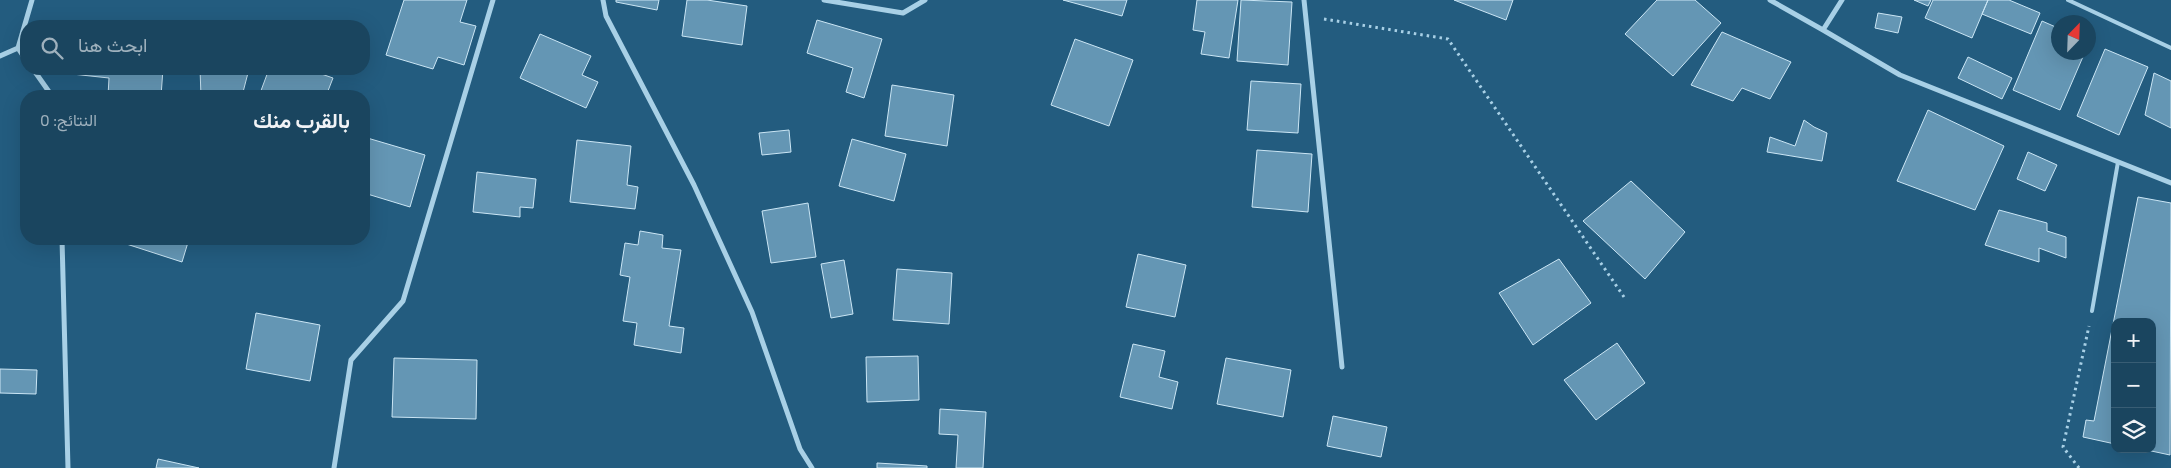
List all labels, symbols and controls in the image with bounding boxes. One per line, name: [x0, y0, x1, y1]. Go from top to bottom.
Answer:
north arrow: [2051, 15, 2096, 60]
search box: [20, 20, 370, 75]
text: ابحث هنا: [78, 33, 147, 56]
icon: search: [38, 34, 66, 62]
text: بالقرب منك: [253, 107, 350, 132]
text: النتائج: 0: [40, 110, 97, 129]
map controls: [2111, 318, 2156, 453]
button: +: [2111, 318, 2156, 363]
button: −: [2111, 363, 2156, 408]
button: layers: [2111, 408, 2156, 453]

